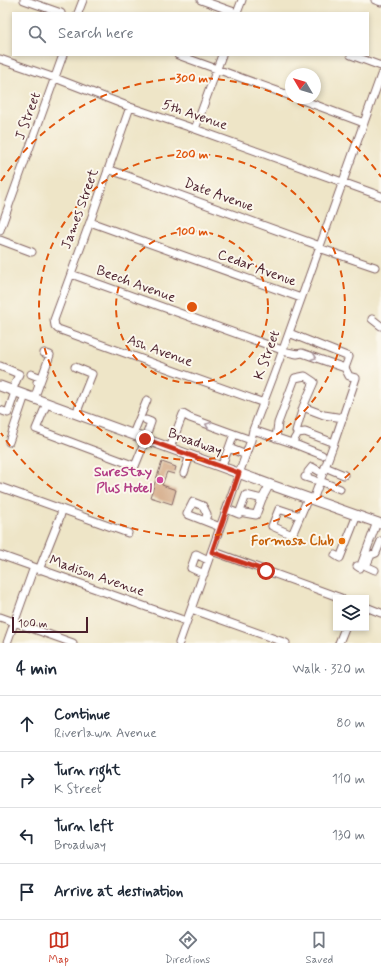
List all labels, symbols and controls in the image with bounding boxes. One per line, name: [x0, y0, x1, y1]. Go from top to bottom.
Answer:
search box: [12, 12, 369, 56]
icon: search: [26, 23, 48, 45]
text: Search here: [58, 24, 134, 44]
north arrow: [285, 68, 321, 104]
text: 300 m: [176, 71, 209, 87]
street label: J Street: [11, 90, 45, 142]
street label: 5th Avenue: [160, 95, 230, 135]
text: 200 m: [176, 147, 209, 163]
street label: James Street: [57, 166, 103, 252]
street label: Date Avenue: [182, 174, 257, 216]
text: 100 m: [176, 224, 209, 240]
street label: Cedar Avenue: [215, 245, 299, 291]
street label: Beech Avenue: [94, 261, 178, 307]
centre of rings: [185, 300, 199, 314]
street label: K Street: [250, 328, 284, 382]
street label: Ash Avenue: [125, 331, 195, 371]
one-way arrow: [310, 353, 317, 361]
one-way arrow: [204, 421, 211, 429]
street label: Broadway: [166, 424, 224, 460]
route end: [136, 430, 154, 448]
place label: SureStay Plus Hotel: [94, 463, 152, 497]
marker: SureStay Plus Hotel: [155, 475, 165, 485]
place label: Formosa Club: [251, 532, 334, 550]
marker: Formosa Club: [337, 536, 347, 546]
street label: Madison Avenue: [47, 551, 147, 601]
route start: [257, 562, 275, 580]
map controls: [333, 595, 369, 631]
button: layers: [333, 595, 369, 631]
scale bar: [12, 615, 88, 634]
text: 100 m: [18, 617, 48, 631]
text: 4 min: [16, 658, 57, 680]
text: Walk · 320 m: [292, 661, 365, 678]
text: Continue: [54, 705, 110, 725]
icon: ahead: [16, 713, 38, 735]
text: 80 m: [336, 715, 365, 732]
text: Riverlawn Avenue: [54, 725, 157, 742]
text: Turn right: [54, 761, 121, 781]
icon: right: [16, 769, 38, 791]
text: 110 m: [332, 771, 365, 788]
text: K Street: [54, 781, 102, 798]
text: Turn left: [54, 817, 114, 837]
icon: left: [16, 825, 38, 847]
text: 130 m: [332, 827, 365, 844]
text: Broadway: [54, 837, 106, 854]
icon: arrive: [16, 881, 38, 903]
text: Arrive at destination: [54, 882, 183, 902]
tab: Map: [48, 929, 70, 967]
tab: Directions: [165, 929, 210, 967]
tab: Saved: [306, 929, 333, 967]

